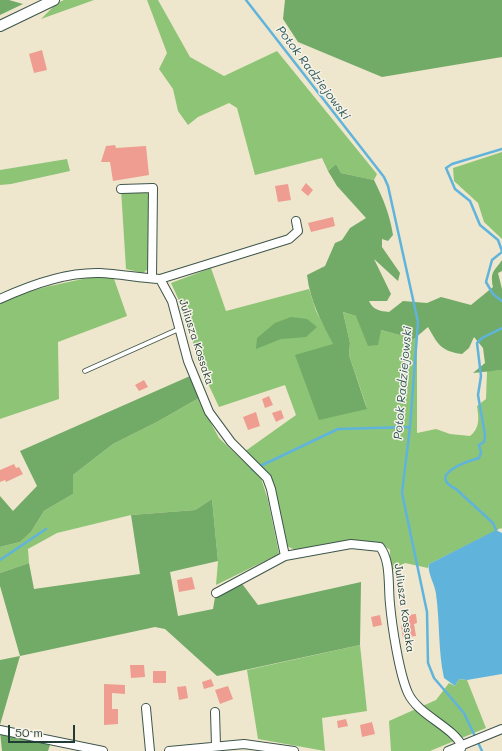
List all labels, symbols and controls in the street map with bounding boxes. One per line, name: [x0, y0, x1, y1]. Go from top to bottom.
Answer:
water label: Potok Radziejowski: [273, 23, 353, 123]
street label: Juliusza Kossaka: [176, 297, 216, 387]
water label: Potok Radziejowski: [391, 326, 415, 440]
street label: Juliusza Kossaka: [391, 563, 417, 653]
scale bar: [10, 717, 77, 743]
text: 50 m: [15, 724, 43, 740]

